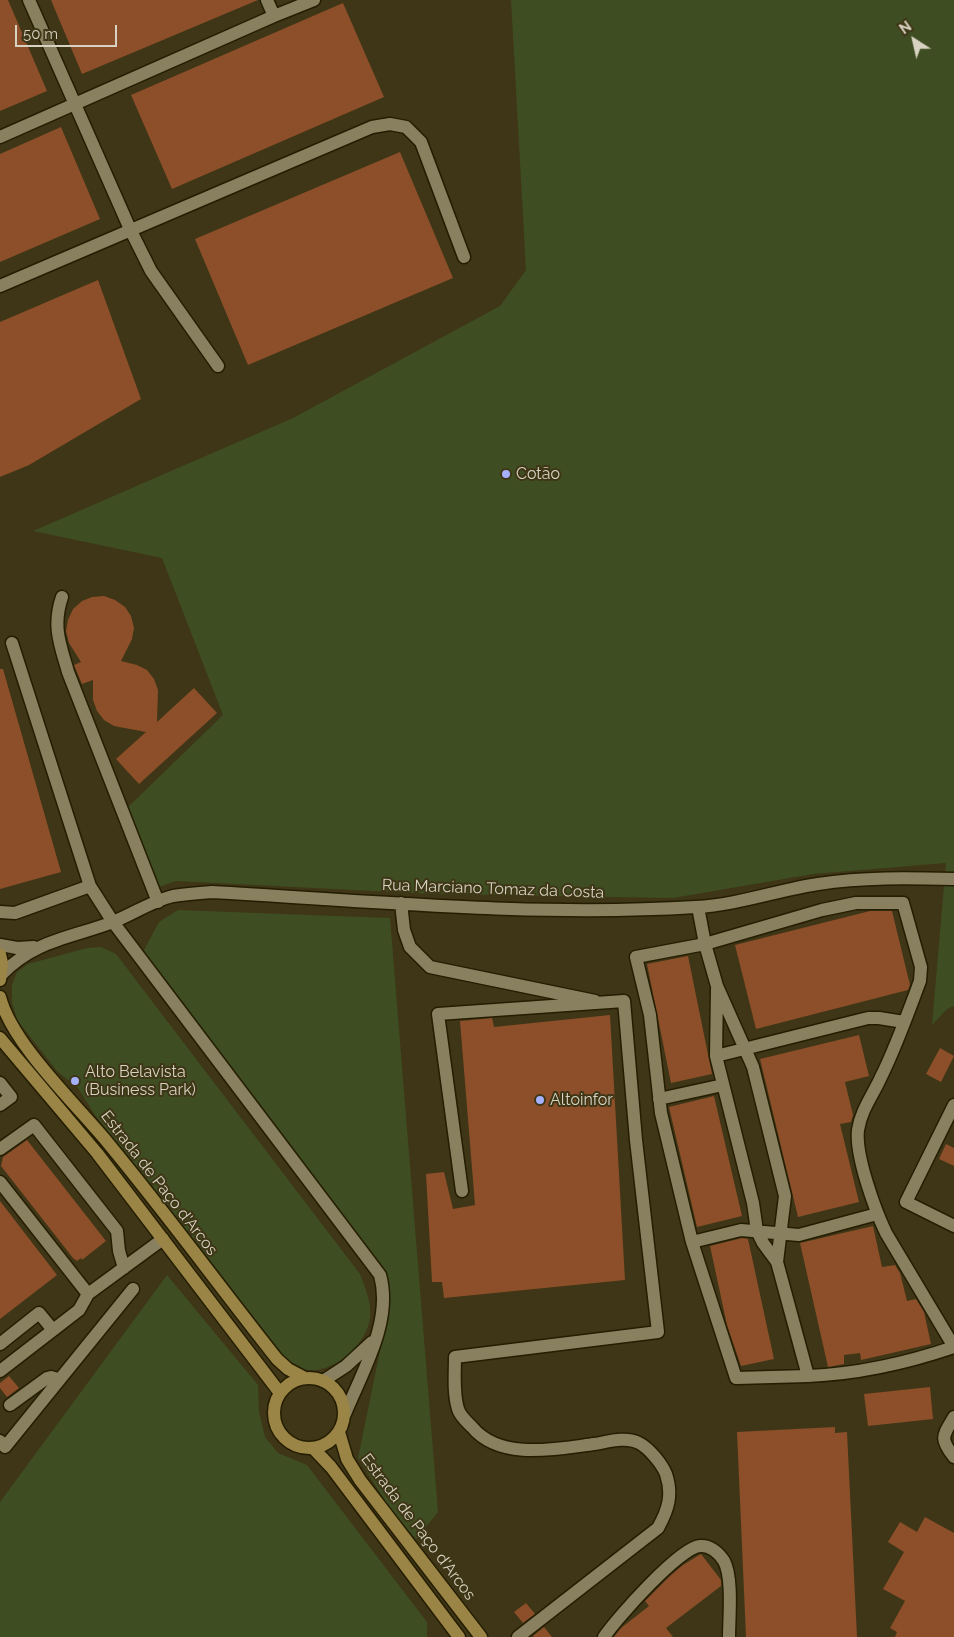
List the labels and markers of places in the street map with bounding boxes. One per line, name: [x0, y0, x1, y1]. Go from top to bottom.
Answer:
place label: Cotão: [516, 464, 560, 484]
marker: Cotão: [500, 468, 512, 480]
place label: Alto Belavista (Business Park): [85, 1062, 196, 1100]
marker: Alto Belavista (Business Park): [69, 1075, 81, 1087]
place label: Altoinfor: [550, 1090, 613, 1110]
marker: Altoinfor: [534, 1094, 546, 1106]

